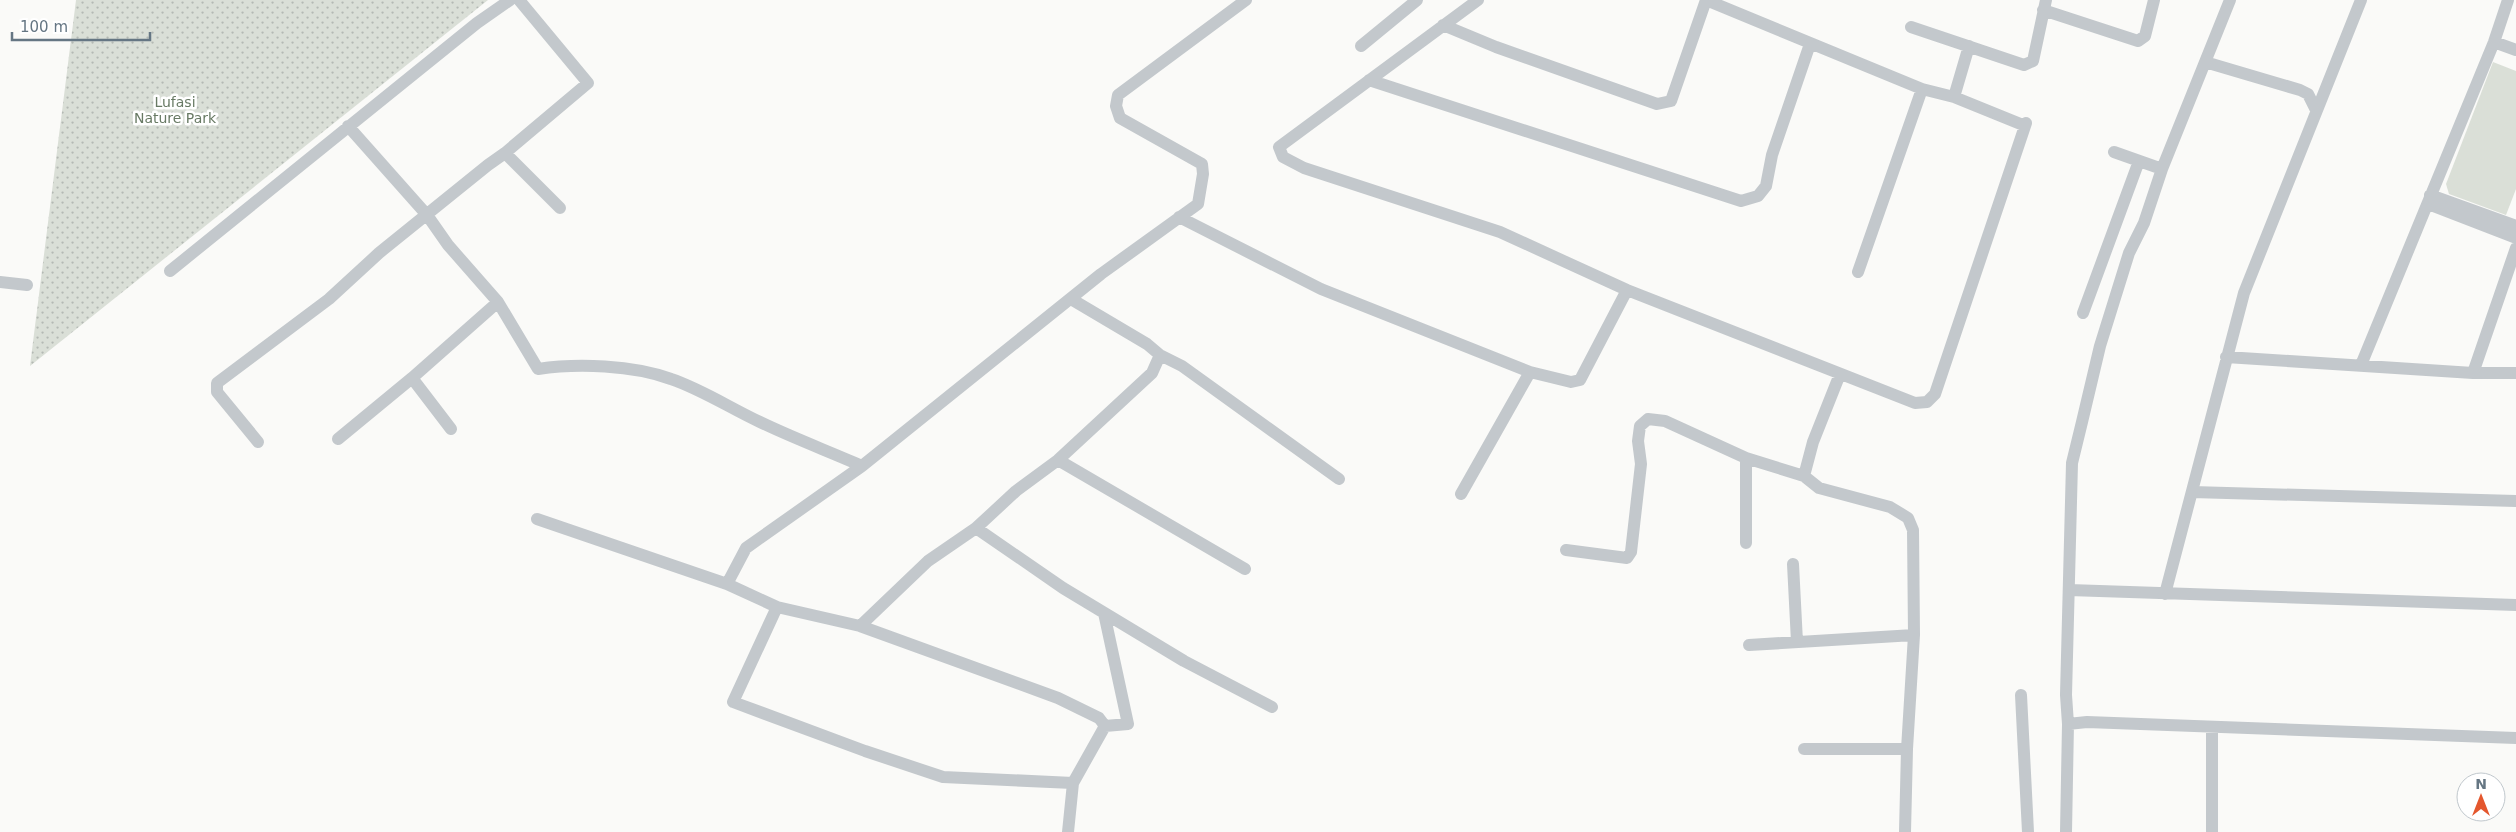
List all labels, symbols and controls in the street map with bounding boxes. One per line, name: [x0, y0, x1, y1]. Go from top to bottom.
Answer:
scale bar: [12, 10, 150, 42]
text: 100 m: [20, 18, 68, 36]
park label: Lufasi Nature Park: [134, 94, 217, 126]
north arrow: [2456, 772, 2506, 822]
text: N: [2475, 776, 2487, 792]

